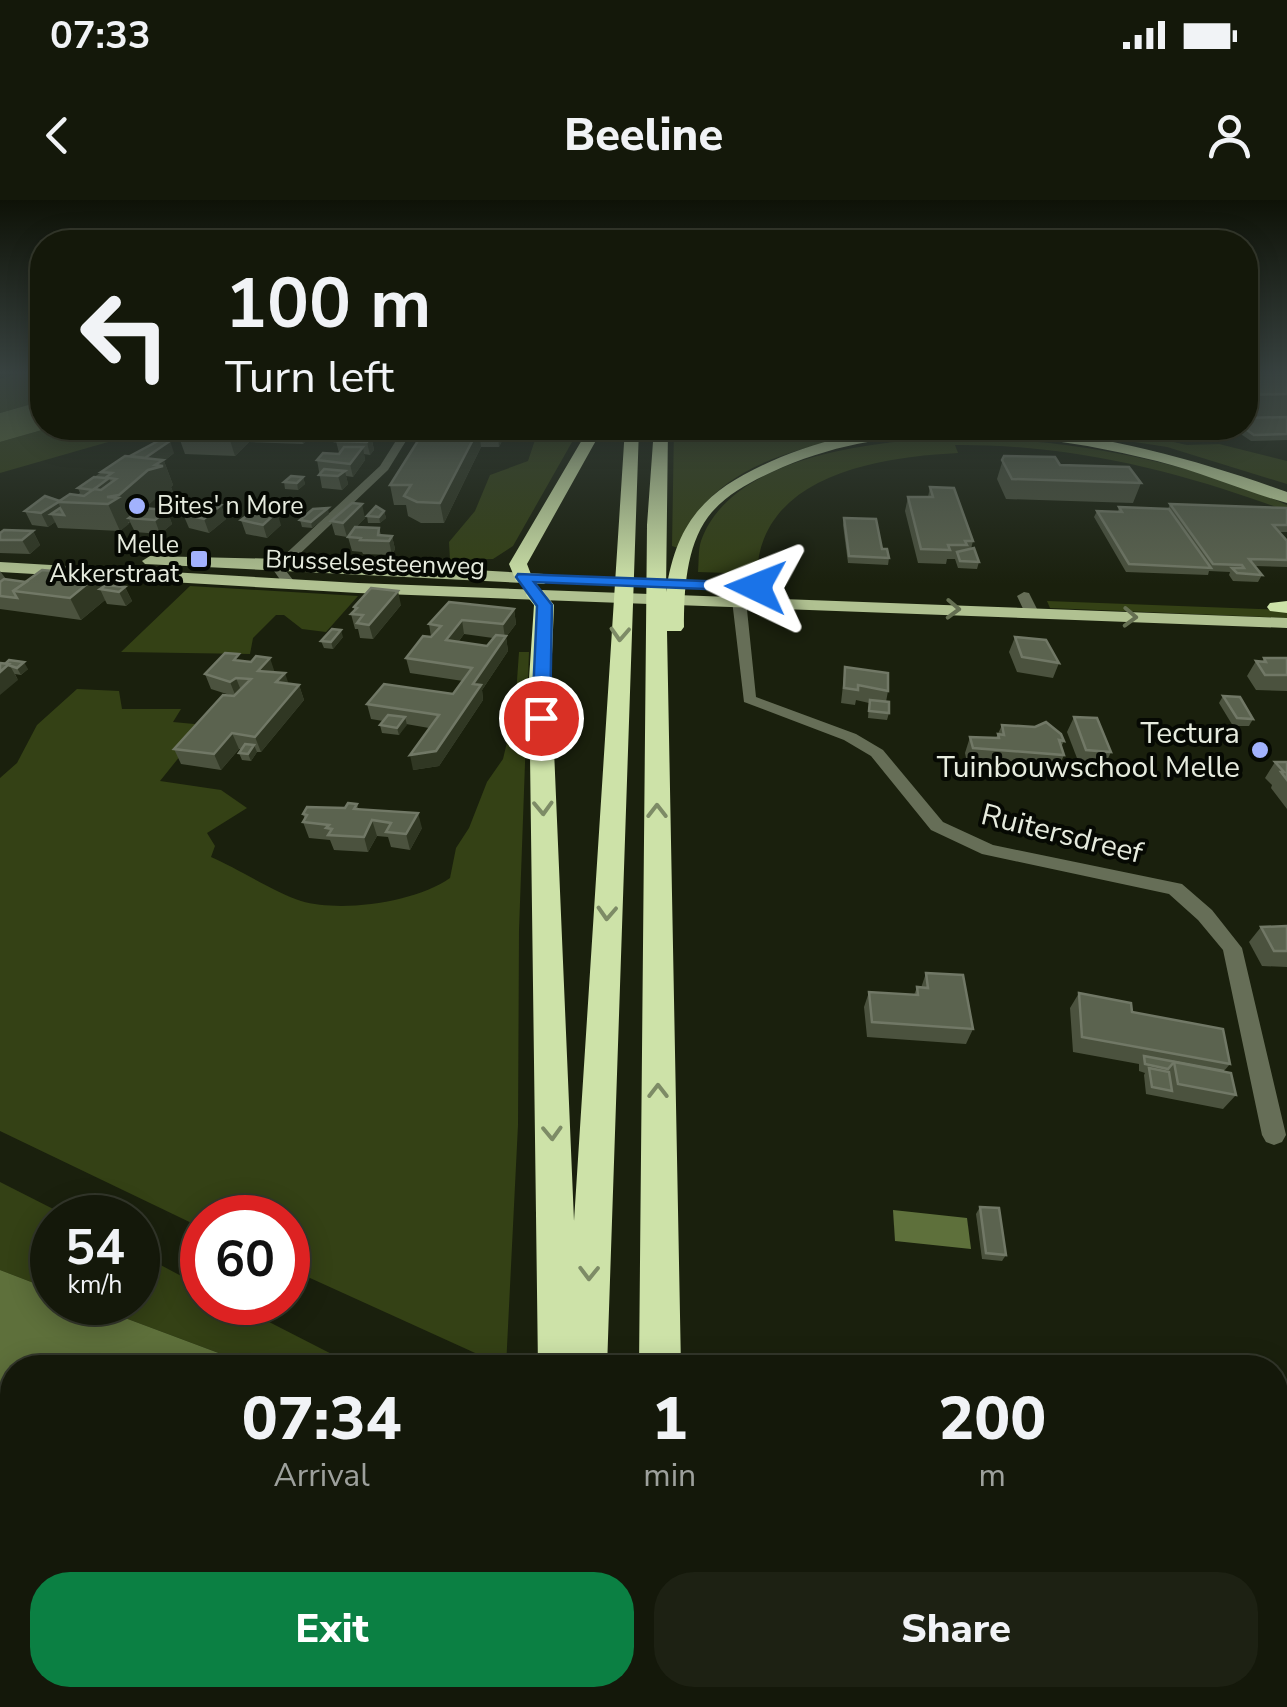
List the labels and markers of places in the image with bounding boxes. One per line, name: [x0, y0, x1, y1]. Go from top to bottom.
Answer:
place label: Bites' n More: [157, 489, 304, 523]
marker: Bites' n More: [126, 495, 148, 517]
place label: Melle Akkerstraat: [49, 528, 179, 591]
marker: Melle Akkerstraat: [188, 548, 210, 570]
pin: [499, 676, 584, 761]
place label: Tectura Tuinbouwschool Melle: [937, 713, 1240, 788]
marker: Tectura Tuinbouwschool Melle: [1249, 739, 1271, 761]

